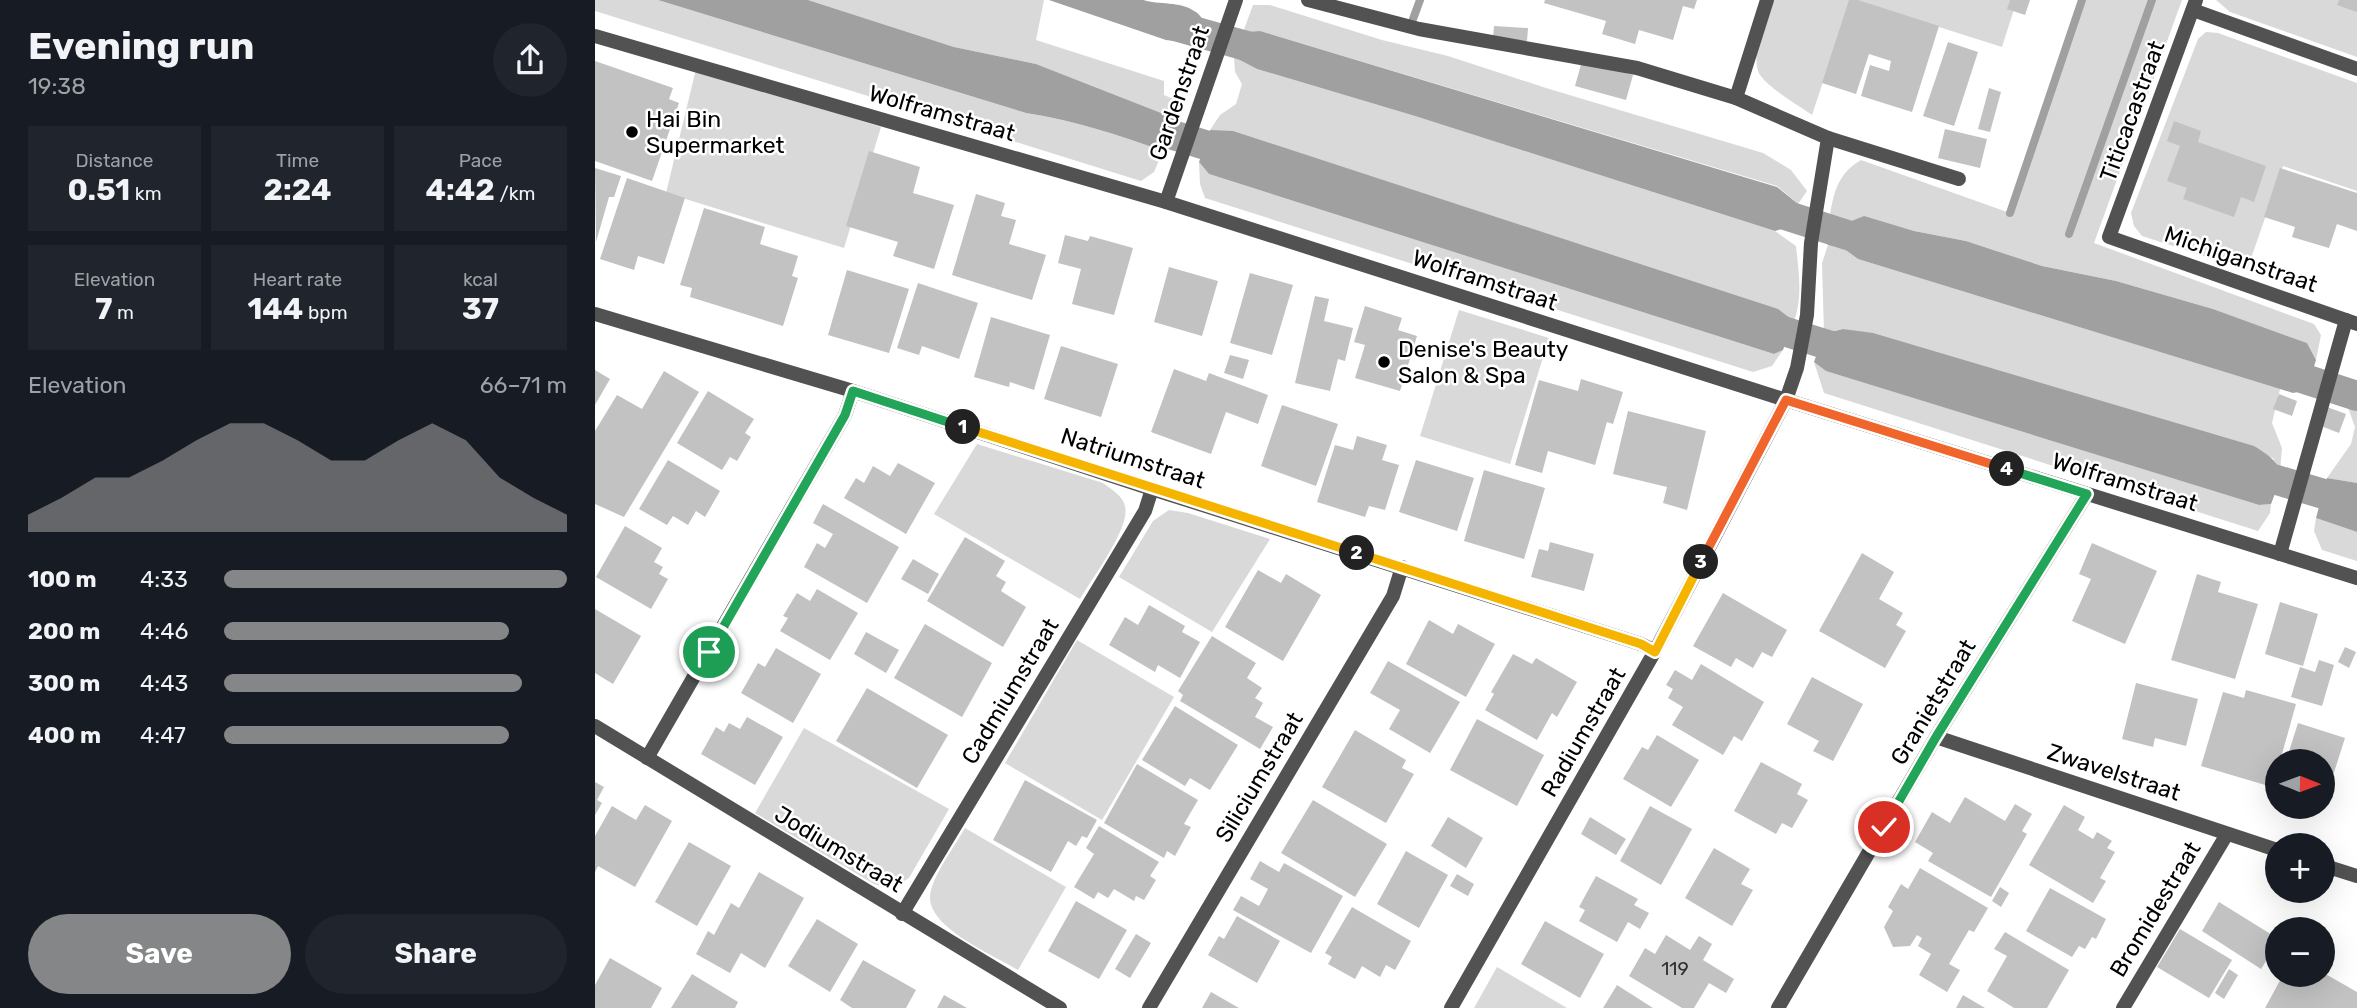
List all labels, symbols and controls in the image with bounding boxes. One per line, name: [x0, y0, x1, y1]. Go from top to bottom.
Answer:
street label: Gardenstraat: [1143, 22, 1215, 164]
text: Evening run: [28, 23, 254, 69]
button: share: [493, 23, 567, 97]
street label: Titicacastraat: [2094, 37, 2170, 185]
text: 19:38: [28, 72, 86, 100]
street label: Wolframstraat: [866, 79, 1018, 147]
place label: Hai Bin Supermarket: [646, 105, 784, 159]
marker: Hai Bin Supermarket: [624, 124, 640, 140]
text: Distance: [76, 149, 153, 172]
text: Time: [276, 149, 319, 172]
text: Pace: [459, 149, 502, 172]
text: 0.51: [67, 172, 130, 208]
text: 2:24: [263, 172, 332, 208]
text: 4:42: [426, 172, 495, 208]
text: km: [130, 182, 162, 205]
text: /km: [495, 182, 535, 205]
street label: Michiganstraat: [2161, 220, 2321, 298]
street label: Wolframstraat: [1409, 243, 1561, 317]
text: Elevation: [74, 268, 155, 291]
text: Heart rate: [253, 268, 342, 291]
text: kcal: [463, 268, 498, 291]
text: 7: [95, 291, 112, 327]
text: 144: [247, 291, 303, 327]
text: 37: [462, 291, 499, 327]
text: m: [112, 301, 134, 324]
text: bpm: [303, 301, 348, 324]
place label: Denise's Beauty Salon & Spa: [1398, 335, 1569, 389]
marker: Denise's Beauty Salon & Spa: [1376, 354, 1392, 370]
text: Elevation: [28, 371, 127, 399]
text: 66–71 m: [480, 371, 567, 399]
pin: 1: [945, 410, 981, 444]
text: 1: [958, 415, 967, 438]
street label: Natriumstraat: [1057, 422, 1209, 494]
street label: Wolframstraat: [2049, 447, 2201, 517]
pin: 4: [1989, 452, 2025, 486]
text: 4: [2000, 457, 2013, 480]
pin: 2: [1339, 536, 1375, 570]
text: 2: [1350, 541, 1363, 564]
pin: 3: [1683, 544, 1719, 580]
text: 3: [1694, 550, 1707, 573]
text: 100 m: [28, 565, 97, 593]
text: 4:33: [140, 565, 188, 593]
street label: Cadmiumstraat: [955, 613, 1065, 769]
text: 200 m: [28, 617, 100, 645]
text: 4:46: [140, 617, 188, 645]
pin: [679, 622, 739, 682]
icon: arrive: [690, 633, 728, 671]
street label: Granietstraat: [1884, 634, 1982, 770]
street label: Radiumstraat: [1535, 662, 1631, 802]
text: 300 m: [28, 669, 100, 697]
text: 4:43: [140, 669, 188, 697]
street label: Siliciumstraat: [1209, 707, 1309, 847]
text: 400 m: [28, 721, 101, 749]
text: 4:47: [140, 721, 186, 749]
street label: Zwavelstraat: [2044, 737, 2184, 807]
north arrow: [2265, 749, 2335, 819]
map controls: [2265, 749, 2335, 987]
pin: [1854, 797, 1914, 857]
street label: Jodiumstraat: [770, 800, 908, 898]
icon: check: [1865, 808, 1903, 846]
button: +: [2265, 833, 2335, 903]
street label: Bromidestraat: [2104, 836, 2206, 982]
button: Save: [28, 914, 291, 994]
button: Share: [305, 914, 567, 994]
button: −: [2265, 917, 2335, 987]
house number: 119: [1661, 957, 1689, 980]

